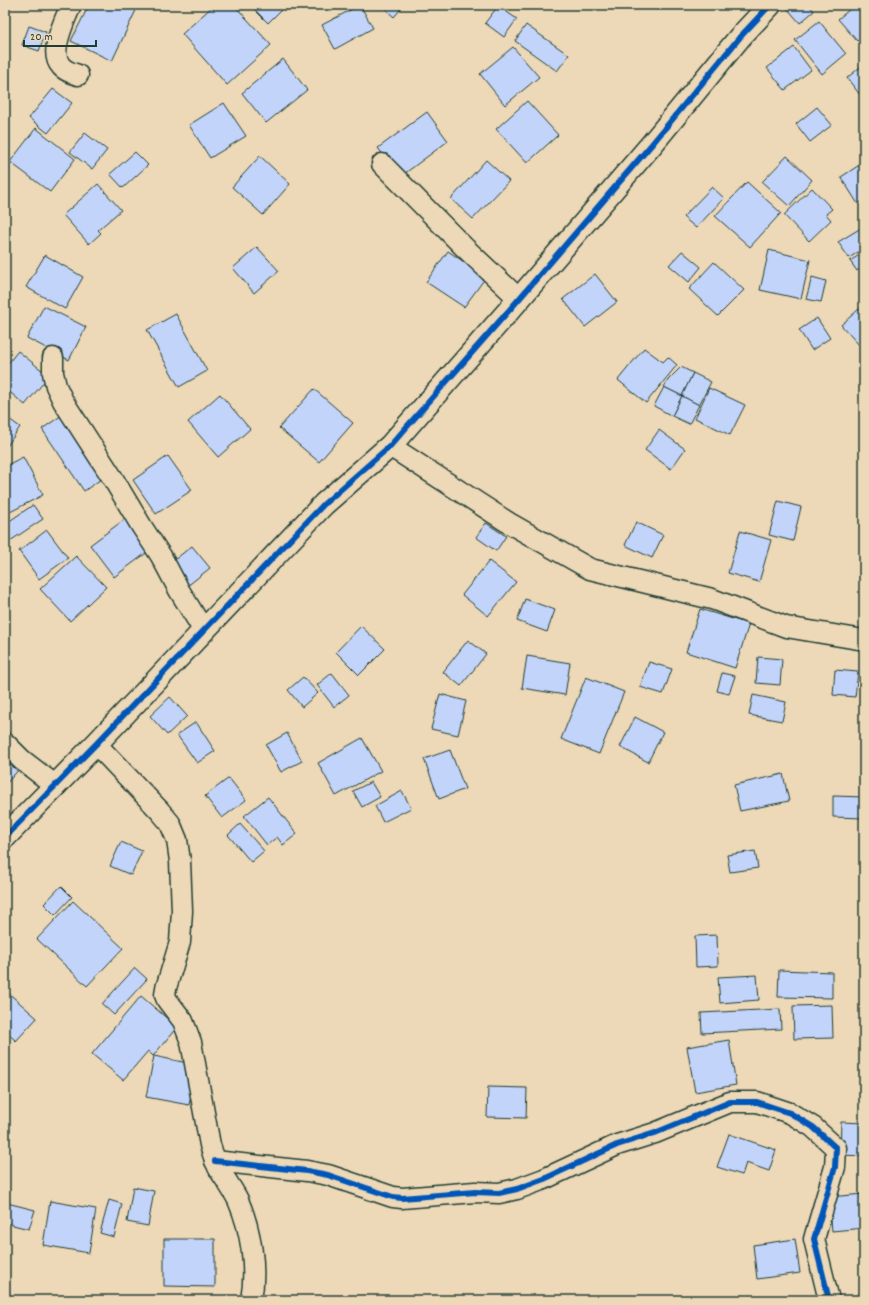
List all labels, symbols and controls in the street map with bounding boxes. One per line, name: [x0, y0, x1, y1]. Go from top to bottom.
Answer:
scale bar: [24, 22, 96, 48]
text: 20 m: [30, 29, 53, 46]

